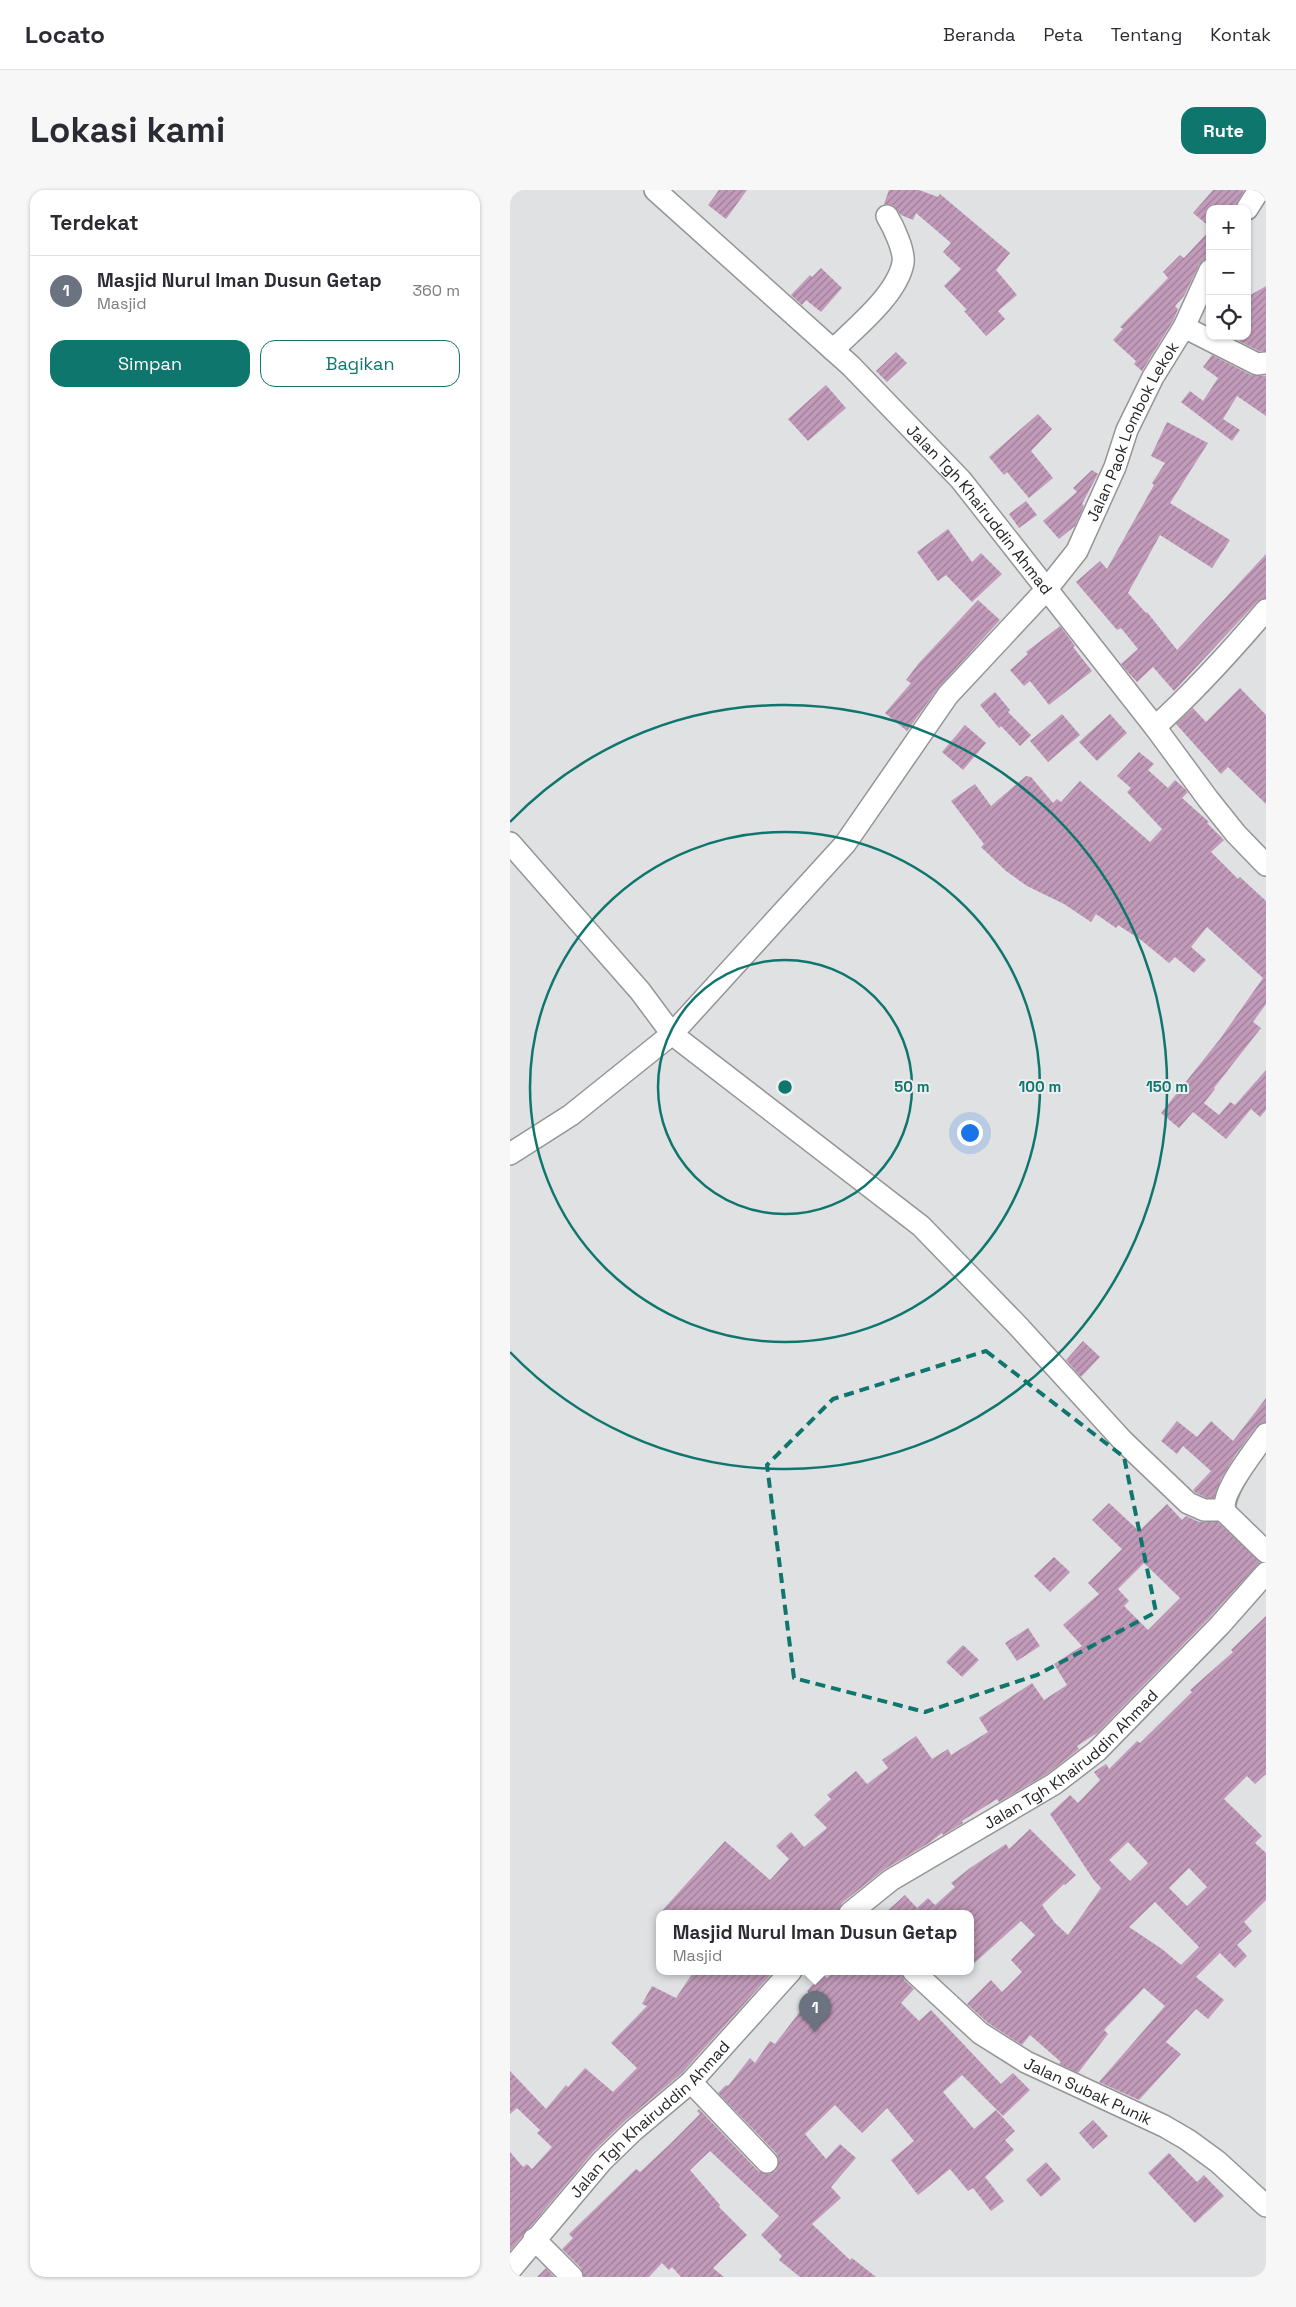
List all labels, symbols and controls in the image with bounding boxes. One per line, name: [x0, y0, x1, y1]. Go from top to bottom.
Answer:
text: Locato: [25, 19, 105, 50]
text: Beranda: [943, 23, 1015, 46]
text: Peta: [1043, 23, 1083, 46]
text: Tentang: [1111, 23, 1182, 46]
text: Kontak: [1210, 23, 1271, 46]
button: Rute: [1181, 107, 1266, 154]
text: Lokasi kami: [30, 108, 225, 152]
map controls: [1206, 205, 1251, 340]
button: +: [1206, 205, 1251, 250]
text: Terdekat: [50, 209, 139, 236]
button: −: [1206, 250, 1251, 295]
text: Masjid Nurul Iman Dusun Getap: [97, 268, 382, 293]
text: 1: [62, 280, 70, 301]
text: 360 m: [412, 280, 460, 301]
text: Masjid: [97, 293, 147, 314]
button: locate: [1206, 295, 1251, 340]
street label: Jalan Paok Lombok Lekok: [1082, 337, 1184, 525]
button: Simpan: [50, 340, 250, 387]
button: Bagikan: [260, 340, 460, 387]
street label: Jalan Tgh Khairuddin Ahmad: [902, 420, 1057, 599]
text: 50 m: [894, 1077, 930, 1096]
text: 100 m: [1019, 1077, 1061, 1096]
text: 150 m: [1146, 1077, 1188, 1096]
centre of rings: [776, 1078, 794, 1096]
your location: [957, 1120, 983, 1146]
street label: Jalan Tgh Khairuddin Ahmad: [980, 1685, 1162, 1834]
popup: [656, 1910, 974, 1975]
text: Masjid Nurul Iman Dusun Getap: [673, 1920, 957, 1945]
text: Masjid: [673, 1945, 722, 1966]
pin: 1: [799, 1991, 831, 2032]
street label: Jalan Tgh Khairuddin Ahmad: [565, 2036, 734, 2202]
street label: Jalan Subak Punik: [1020, 2052, 1156, 2130]

